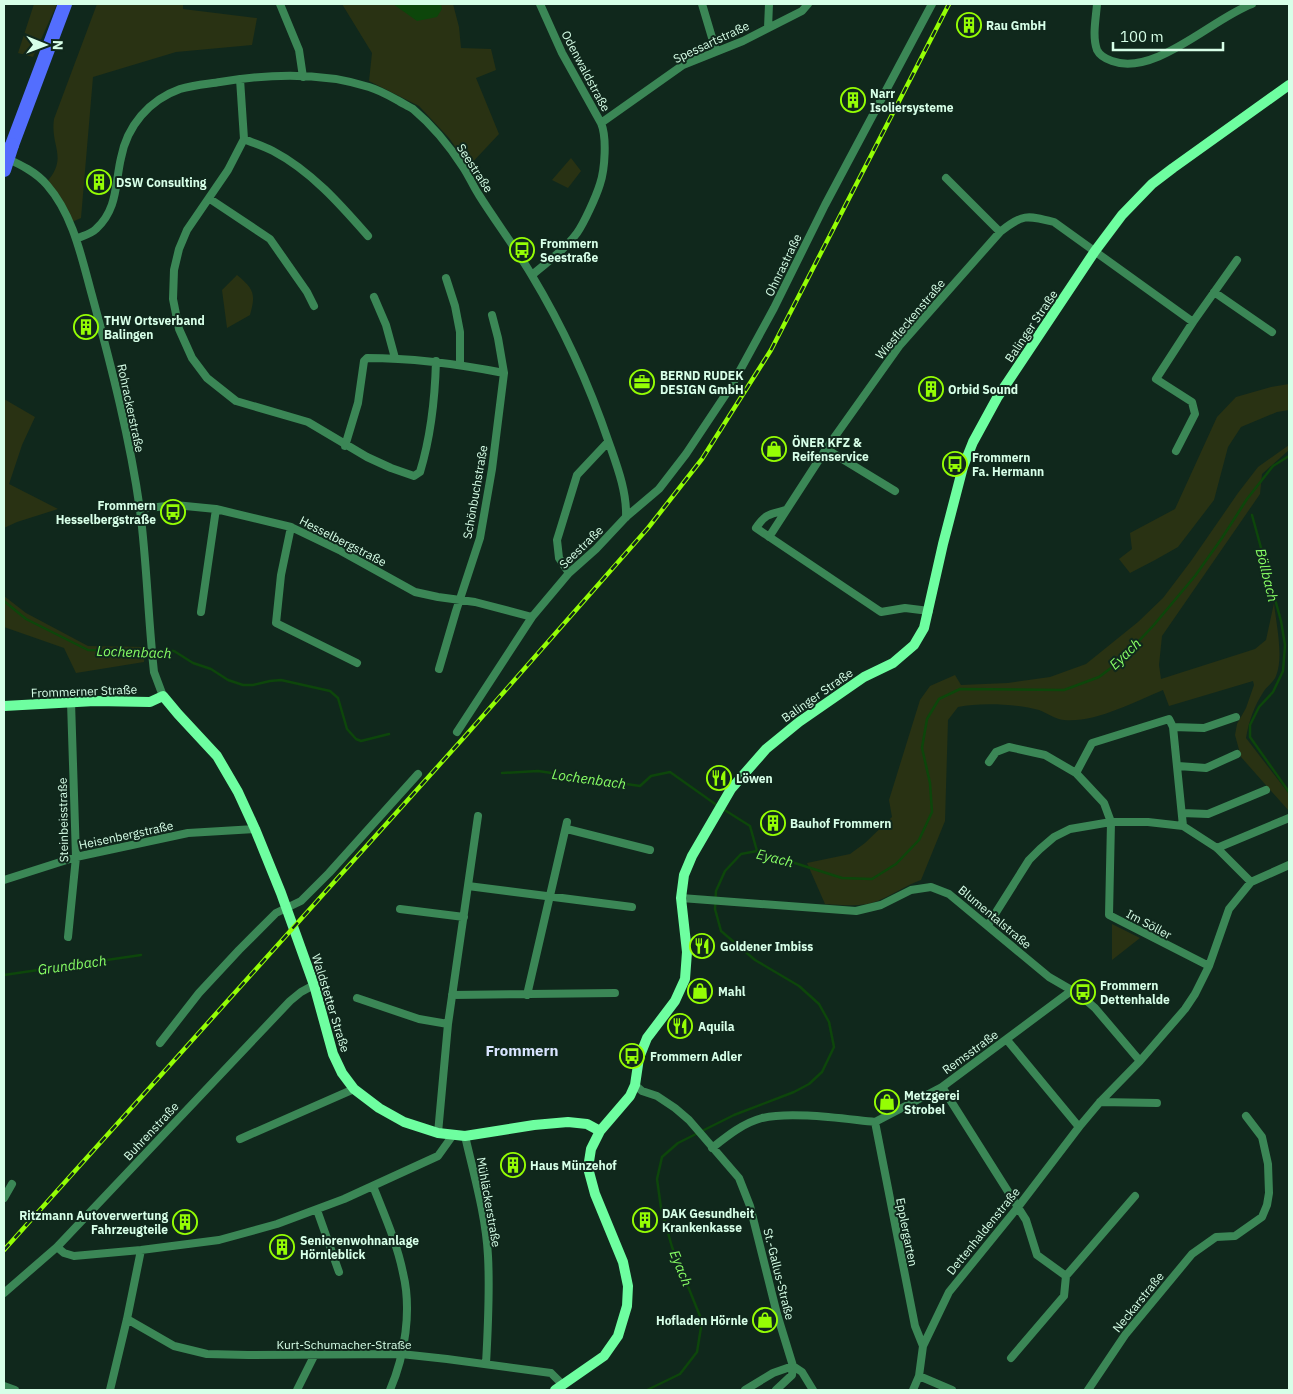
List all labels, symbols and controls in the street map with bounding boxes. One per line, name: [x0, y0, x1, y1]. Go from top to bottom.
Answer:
building icon: Rau GmbH: [956, 12, 982, 38]
street label: Spessartstraße: [671, 18, 752, 66]
place label: Rau GmbH: [986, 18, 1046, 33]
north arrow: [20, 20, 70, 70]
scale bar: [1113, 20, 1223, 52]
text: 100 m: [1120, 27, 1164, 46]
street label: Odenwaldstraße: [558, 28, 614, 114]
text: N: [49, 40, 67, 50]
place label: Narr Isoliersysteme: [870, 86, 954, 115]
building icon: Narr Isoliersysteme: [840, 87, 866, 113]
street label: Seestraße: [454, 141, 497, 196]
building icon: DSW Consulting: [86, 169, 112, 195]
place label: DSW Consulting: [116, 175, 207, 190]
street label: Ohnrastraße: [761, 231, 805, 299]
place label: Frommern Seestraße: [540, 236, 598, 265]
bus stop icon: Frommern Seestraße: [509, 237, 535, 263]
street label: Wiesfleckenstraße: [872, 275, 948, 362]
street label: Balinger Straße: [1001, 287, 1061, 365]
place label: THW Ortsverband Balingen: [104, 313, 205, 342]
building icon: THW Ortsverband Balingen: [73, 314, 99, 340]
street label: Rohrackerstraße: [114, 362, 148, 454]
place label: BERND RUDEK DESIGN GmbH: [660, 368, 744, 397]
office icon: BERND RUDEK DESIGN GmbH: [629, 369, 655, 395]
building icon: Orbid Sound: [918, 376, 944, 402]
place label: Orbid Sound: [948, 382, 1018, 397]
place label: ÖNER KFZ & Reifenservice: [792, 435, 869, 464]
shop icon: ÖNER KFZ & Reifenservice: [761, 436, 787, 462]
street label: Schönbuchstraße: [459, 444, 491, 540]
place label: Frommern Fa. Hermann: [972, 450, 1044, 479]
bus stop icon: Frommern Fa. Hermann: [942, 451, 968, 477]
place label: Frommern Hesselbergstraße: [56, 498, 156, 527]
bus stop icon: Frommern Hesselbergstraße: [160, 499, 186, 525]
street label: Hesselbergstraße: [297, 513, 389, 570]
street label: Seestraße: [556, 522, 606, 572]
water label: Böllbach: [1252, 546, 1282, 604]
water label: Eyach: [1105, 634, 1145, 673]
water label: Lochenbach: [96, 642, 172, 662]
street label: Balinger Straße: [778, 665, 856, 725]
street label: Frommerner Straße: [31, 682, 138, 700]
water label: Lochenbach: [551, 765, 627, 793]
restaurant icon: Löwen: [706, 765, 732, 791]
place label: Löwen: [736, 771, 773, 786]
street label: Steinbeisstraße: [55, 777, 71, 863]
building icon: Bauhof Frommern: [760, 810, 786, 836]
place label: Bauhof Frommern: [790, 816, 891, 831]
street label: Heisenbergstraße: [77, 818, 175, 852]
water label: Eyach: [755, 845, 795, 871]
street label: Blumentalstraße: [955, 882, 1035, 952]
street label: Im Söller: [1124, 906, 1175, 942]
restaurant icon: Goldener Imbiss: [689, 933, 715, 959]
place label: Goldener Imbiss: [720, 939, 813, 954]
water label: Grundbach: [36, 951, 108, 979]
street label: Waldstetter Straße: [309, 952, 353, 1054]
shop icon: Mahl: [687, 978, 713, 1004]
place label: Frommern Dettenhalde: [1100, 978, 1170, 1007]
bus stop icon: Frommern Dettenhalde: [1070, 979, 1096, 1005]
place label: Mahl: [718, 984, 746, 999]
restaurant icon: Aquila: [667, 1013, 693, 1039]
place label: Aquila: [698, 1019, 735, 1034]
street label: Remsstraße: [939, 1026, 1001, 1077]
district label: Frommern: [485, 1041, 559, 1060]
bus stop icon: Frommern Adler: [619, 1043, 645, 1069]
place label: Frommern Adler: [650, 1049, 742, 1064]
place label: Metzgerei Strobel: [904, 1088, 960, 1117]
shop icon: Metzgerei Strobel: [874, 1089, 900, 1115]
street label: Buhrenstraße: [120, 1098, 182, 1163]
building icon: Haus Münzehof: [500, 1152, 526, 1178]
street label: Mühläckerstraße: [474, 1156, 504, 1249]
place label: Haus Münzehof: [530, 1158, 617, 1173]
street label: Dettenhaldenstraße: [943, 1184, 1023, 1278]
street label: Epplergarten: [893, 1196, 921, 1268]
place label: DAK Gesundheit Krankenkasse: [662, 1206, 755, 1235]
building icon: DAK Gesundheit Krankenkasse: [632, 1207, 658, 1233]
place label: Ritzmann Autoverwertung Fahrzeugteile: [19, 1208, 168, 1237]
building icon: Ritzmann Autoverwertung Fahrzeugteile: [172, 1209, 198, 1235]
street label: St.-Gallus-Straße: [760, 1227, 798, 1322]
place label: Seniorenwohnanlage Hörnleblick: [300, 1233, 419, 1262]
building icon: Seniorenwohnanlage Hörnleblick: [269, 1234, 295, 1260]
water label: Eyach: [666, 1247, 696, 1289]
street label: Neckarstraße: [1109, 1269, 1167, 1335]
shop icon: Hofladen Hörnle: [752, 1307, 778, 1333]
place label: Hofladen Hörnle: [656, 1313, 748, 1328]
street label: Kurt-Schumacher-Straße: [276, 1337, 412, 1352]

